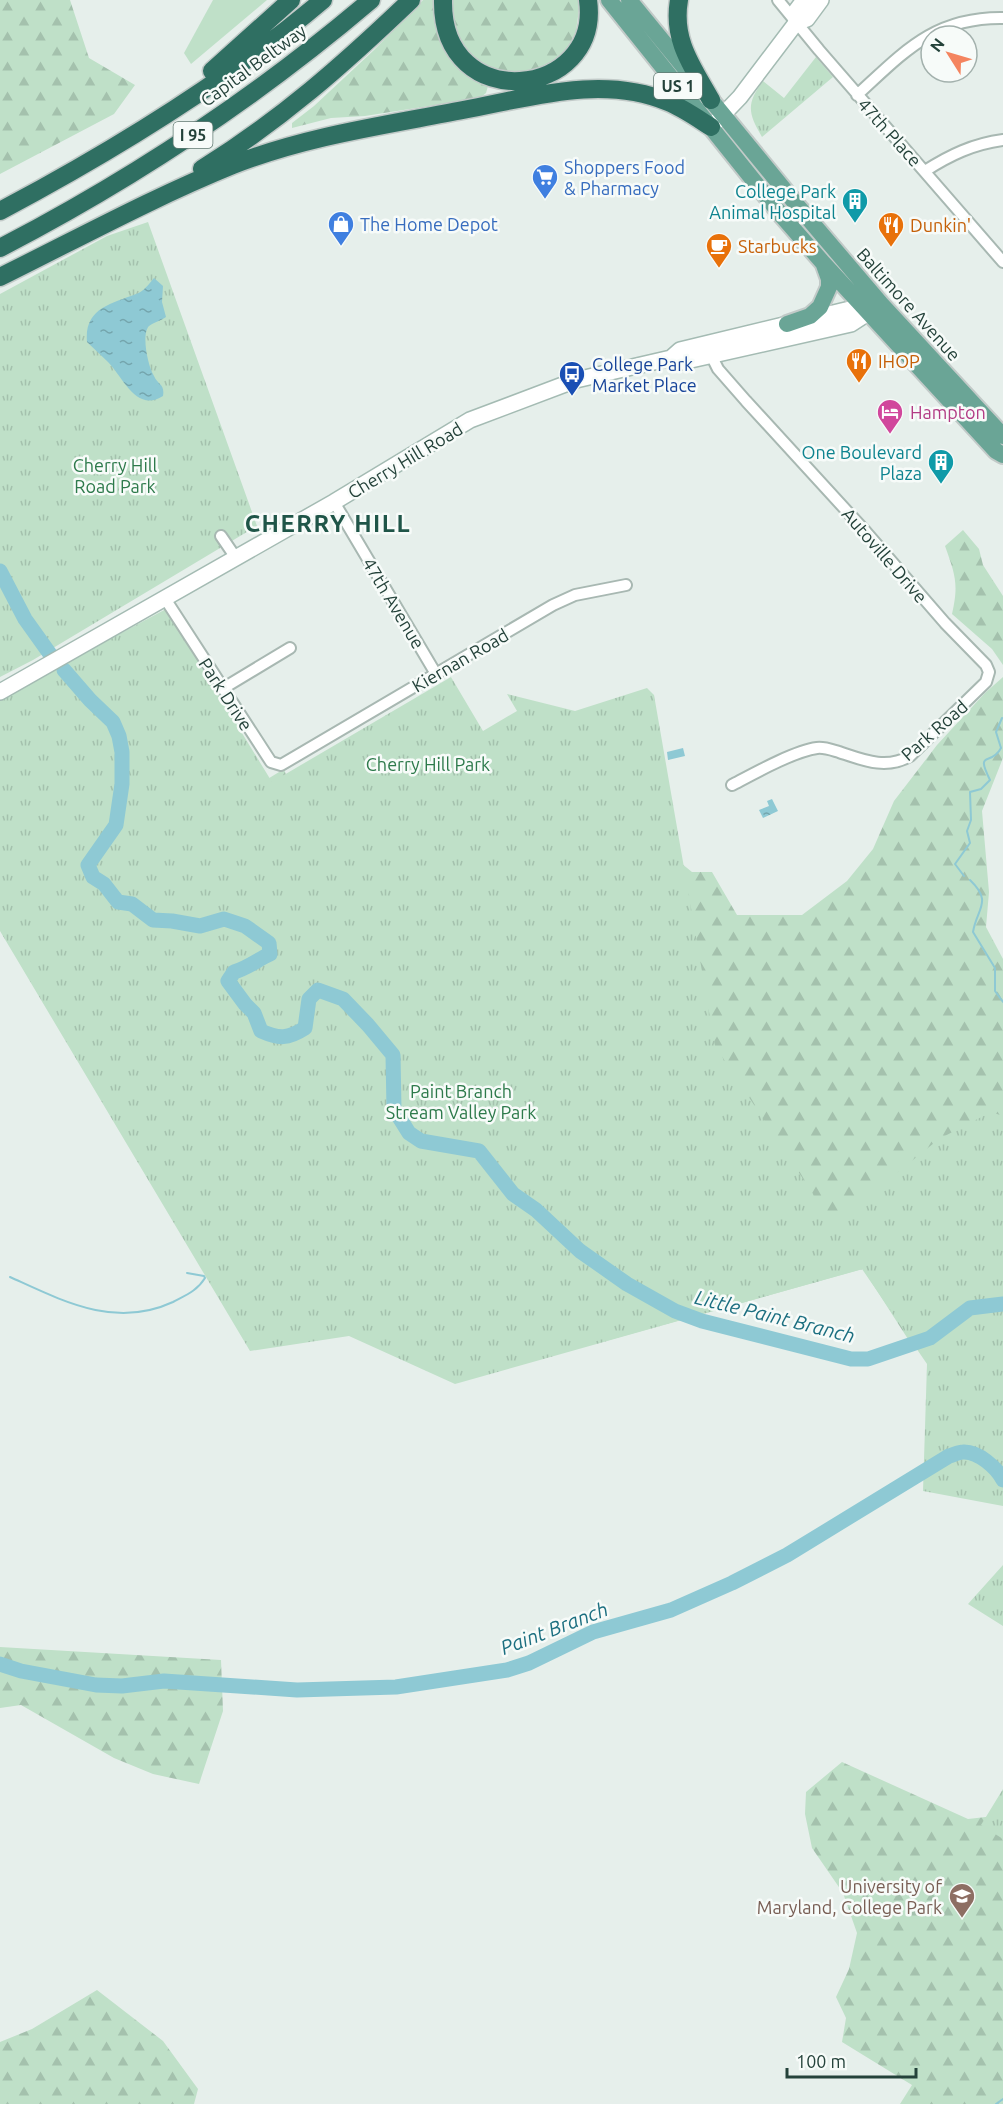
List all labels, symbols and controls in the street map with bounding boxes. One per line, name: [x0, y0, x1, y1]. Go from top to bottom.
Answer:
street label: Capital Beltway: [196, 20, 310, 110]
north arrow: [919, 24, 979, 84]
text: N: [926, 35, 948, 55]
road number: US 1: [654, 73, 702, 99]
street label: 47th Place: [854, 94, 926, 170]
road number: I 95: [174, 122, 212, 148]
place label: Shoppers Food & Pharmacy: [564, 157, 685, 198]
supermarket icon: Shoppers Food & Pharmacy: [530, 162, 560, 200]
place label: College Park Animal Hospital: [709, 181, 836, 222]
building icon: College Park Animal Hospital: [840, 186, 870, 224]
shop icon: The Home Depot: [326, 209, 356, 247]
restaurant icon: Dunkin': [876, 210, 906, 248]
place label: The Home Depot: [360, 214, 498, 234]
place label: Dunkin': [910, 215, 971, 235]
cafe icon: Starbucks: [704, 231, 734, 269]
place label: Starbucks: [738, 236, 817, 256]
street label: Baltimore Avenue: [853, 244, 965, 364]
restaurant icon: IHOP: [844, 346, 874, 384]
place label: IHOP: [878, 351, 920, 371]
place label: College Park Market Place: [592, 354, 697, 395]
bus stop icon: College Park Market Place: [557, 359, 587, 397]
hotel icon: Hampton: [875, 397, 905, 435]
place label: Hampton: [910, 402, 986, 422]
street label: Cherry Hill Road: [344, 418, 466, 502]
place label: One Boulevard Plaza: [801, 442, 922, 483]
building icon: One Boulevard Plaza: [926, 447, 956, 485]
park label: Cherry Hill Road Park: [73, 455, 157, 496]
street label: Autoville Drive: [839, 504, 931, 606]
district label: CHERRY HILL: [245, 510, 411, 537]
street label: 47th Avenue: [359, 554, 429, 652]
street label: Kiernan Road: [408, 624, 512, 696]
street label: Park Drive: [195, 654, 257, 734]
street label: Park Road: [897, 696, 971, 764]
park label: Cherry Hill Park: [366, 754, 490, 774]
park label: Paint Branch Stream Valley Park: [386, 1081, 536, 1122]
water label: Little Paint Branch: [693, 1285, 857, 1347]
water label: Paint Branch: [497, 1597, 611, 1659]
place label: University of Maryland, College Park: [757, 1876, 942, 1917]
school or university icon: University of Maryland, College Park: [947, 1881, 977, 1919]
scale bar: [787, 2041, 916, 2079]
text: 100 m: [796, 2051, 846, 2071]

